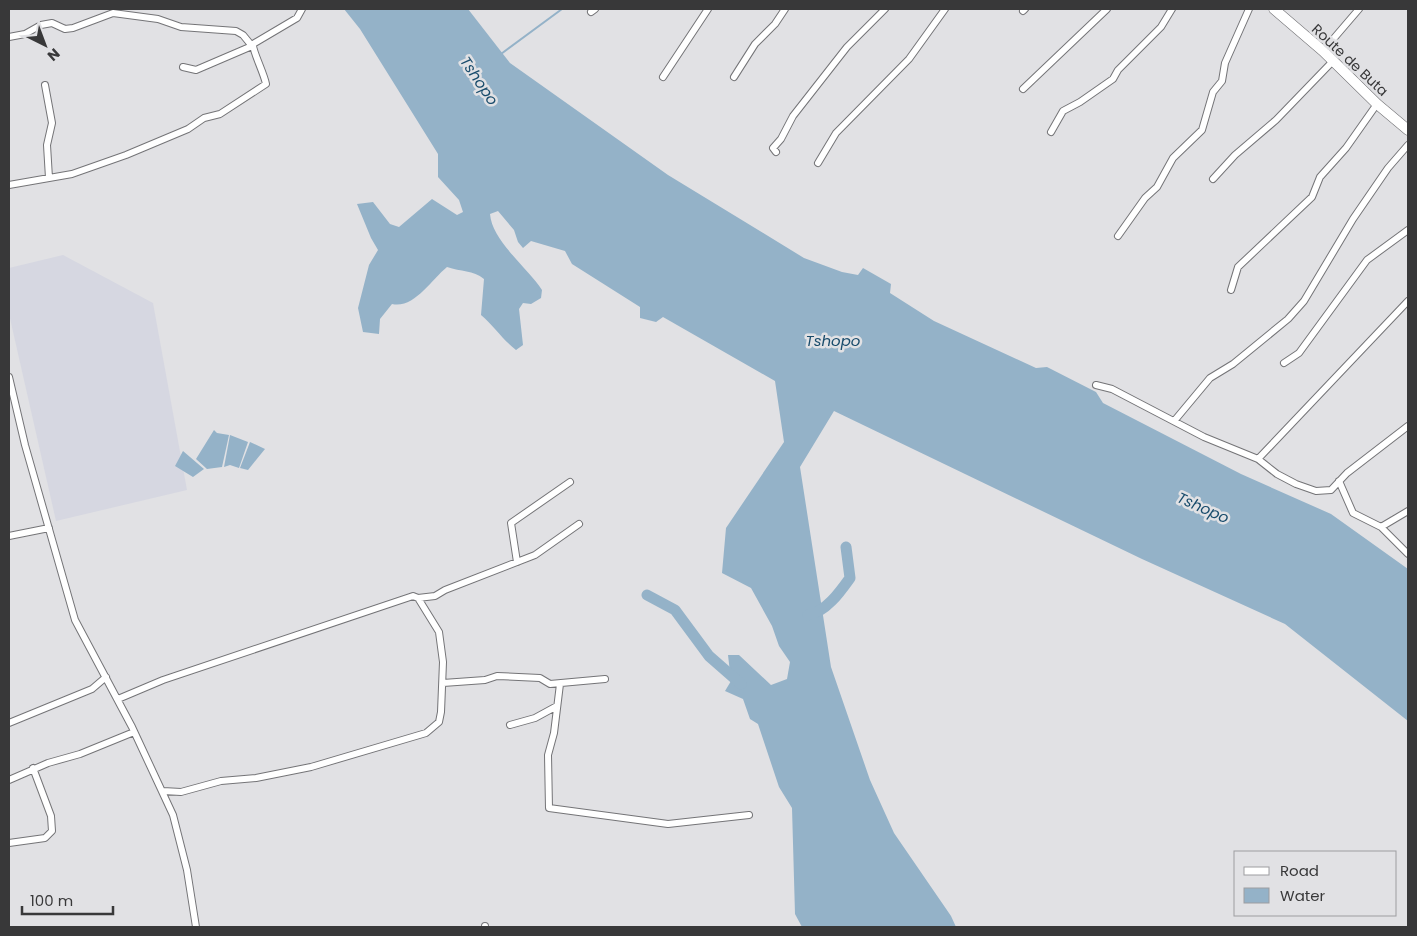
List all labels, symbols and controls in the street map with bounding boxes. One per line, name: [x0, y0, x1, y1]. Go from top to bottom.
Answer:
street label: Route de Buta: [1307, 19, 1393, 101]
north arrow: [20, 20, 70, 70]
text: N: [43, 44, 64, 66]
water label: Tshopo: [455, 52, 503, 109]
water label: Tshopo: [806, 330, 860, 351]
water label: Tshopo: [1174, 487, 1233, 528]
legend: [1234, 851, 1397, 916]
text: Road: [1280, 860, 1319, 881]
scale bar: [22, 884, 114, 916]
text: Water: [1280, 885, 1326, 906]
text: 100 m: [30, 890, 73, 911]

